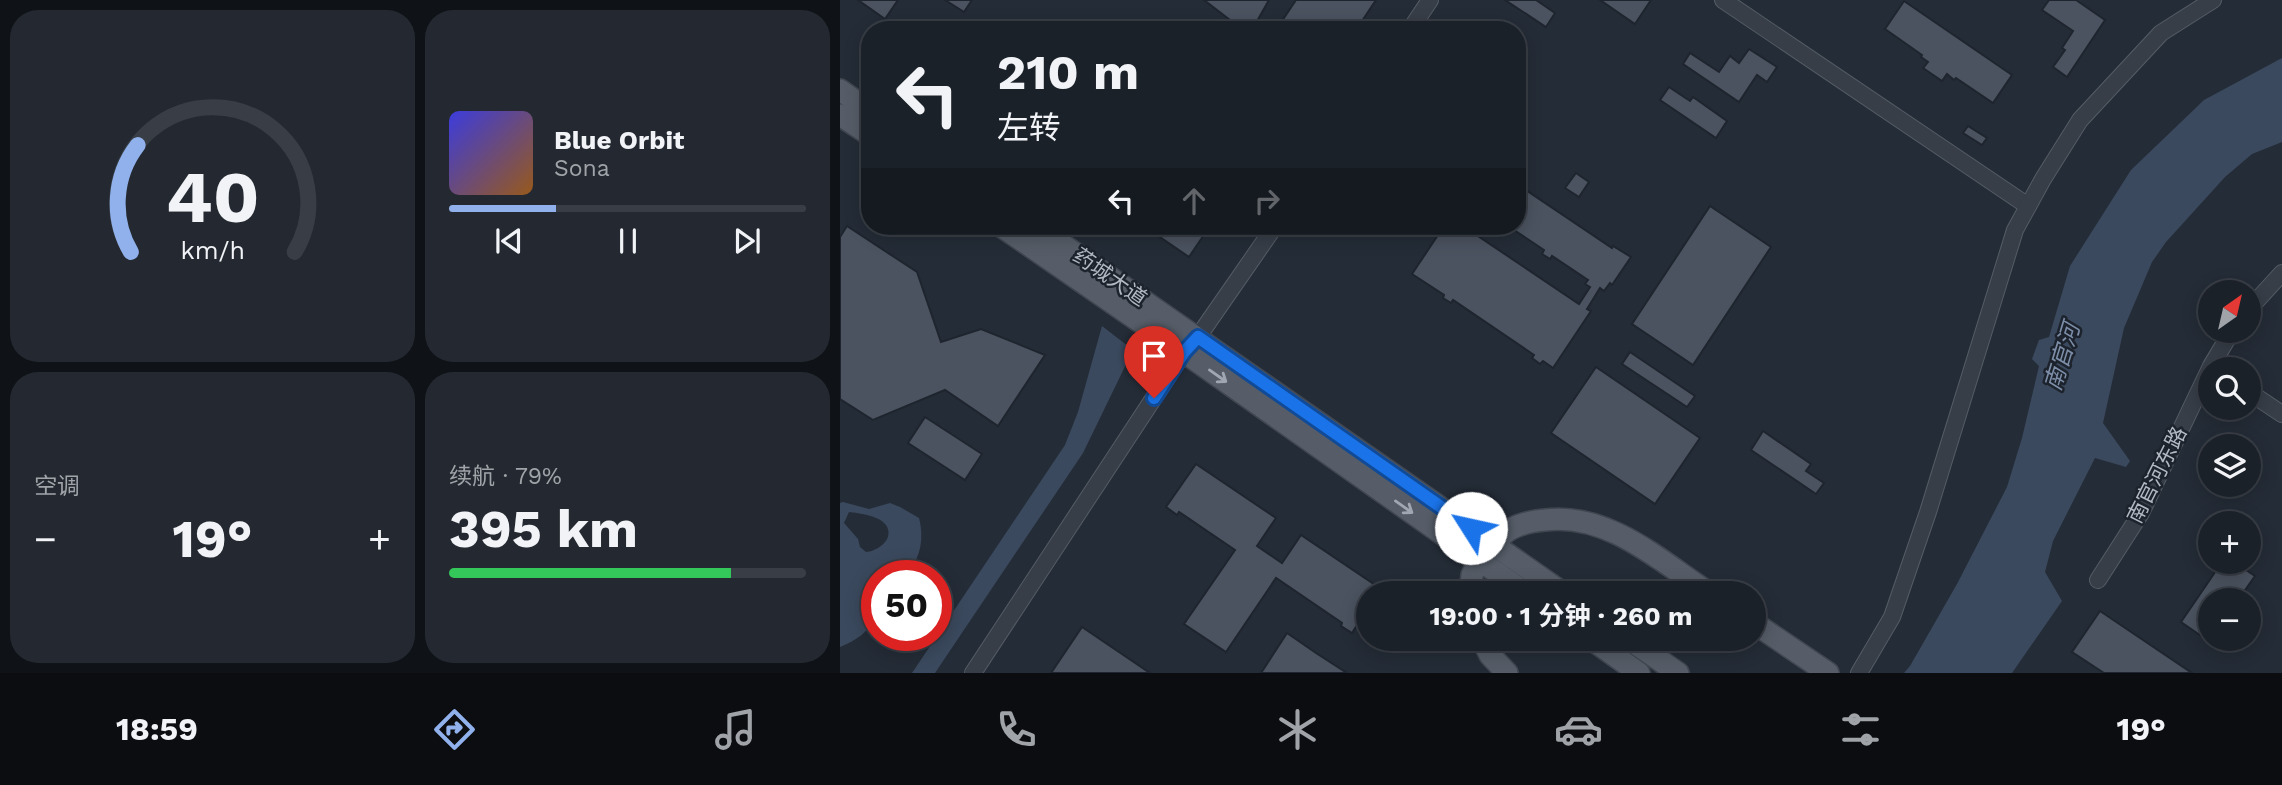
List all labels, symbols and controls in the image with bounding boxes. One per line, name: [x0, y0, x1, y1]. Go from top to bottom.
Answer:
text: 210 m: [997, 43, 1139, 101]
icon: left: [882, 49, 973, 140]
text: 左转: [997, 109, 1061, 147]
text: Blue Orbit: [554, 125, 684, 155]
text: 40: [166, 154, 259, 240]
text: Sona: [554, 155, 610, 182]
icon: left: [1102, 182, 1140, 220]
icon: ahead: [1175, 182, 1213, 220]
icon: right: [1248, 182, 1286, 220]
icon: previous: [490, 222, 528, 260]
icon: pause: [609, 222, 647, 260]
icon: next: [728, 222, 766, 260]
text: km/h: [180, 236, 245, 265]
street label: 药城大道: [1069, 242, 1152, 311]
north arrow: [2198, 280, 2261, 343]
map controls: [2198, 280, 2261, 651]
water label: 南官河: [2039, 316, 2087, 394]
pin: [1124, 326, 1184, 398]
icon: arrive: [1135, 337, 1173, 375]
button: search: [2198, 357, 2261, 420]
one-way arrow: [1208, 369, 1227, 383]
street label: 南官河东路: [2122, 422, 2192, 527]
button: layers: [2198, 434, 2261, 497]
text: 续航 · 79%: [449, 463, 562, 490]
text: 空调: [34, 473, 80, 500]
position arrow: [1434, 491, 1508, 565]
text: 395 km: [449, 499, 638, 560]
one-way arrow: [1394, 500, 1413, 514]
text: 19°: [172, 509, 253, 570]
button: +: [2198, 511, 2261, 574]
text: −: [34, 517, 57, 561]
text: +: [368, 517, 391, 561]
speed limit sign: 50: [861, 560, 952, 651]
button: −: [2198, 588, 2261, 651]
text: 19:00 · 1 分钟 · 260 m: [1429, 601, 1693, 631]
icon: directions: [430, 705, 479, 754]
icon: music: [711, 705, 760, 754]
icon: phone: [992, 705, 1041, 754]
icon: climate: [1273, 705, 1322, 754]
icon: car: [1554, 705, 1603, 754]
icon: filters: [1836, 705, 1885, 754]
text: 18:59: [116, 710, 198, 748]
text: 19°: [2117, 710, 2166, 748]

